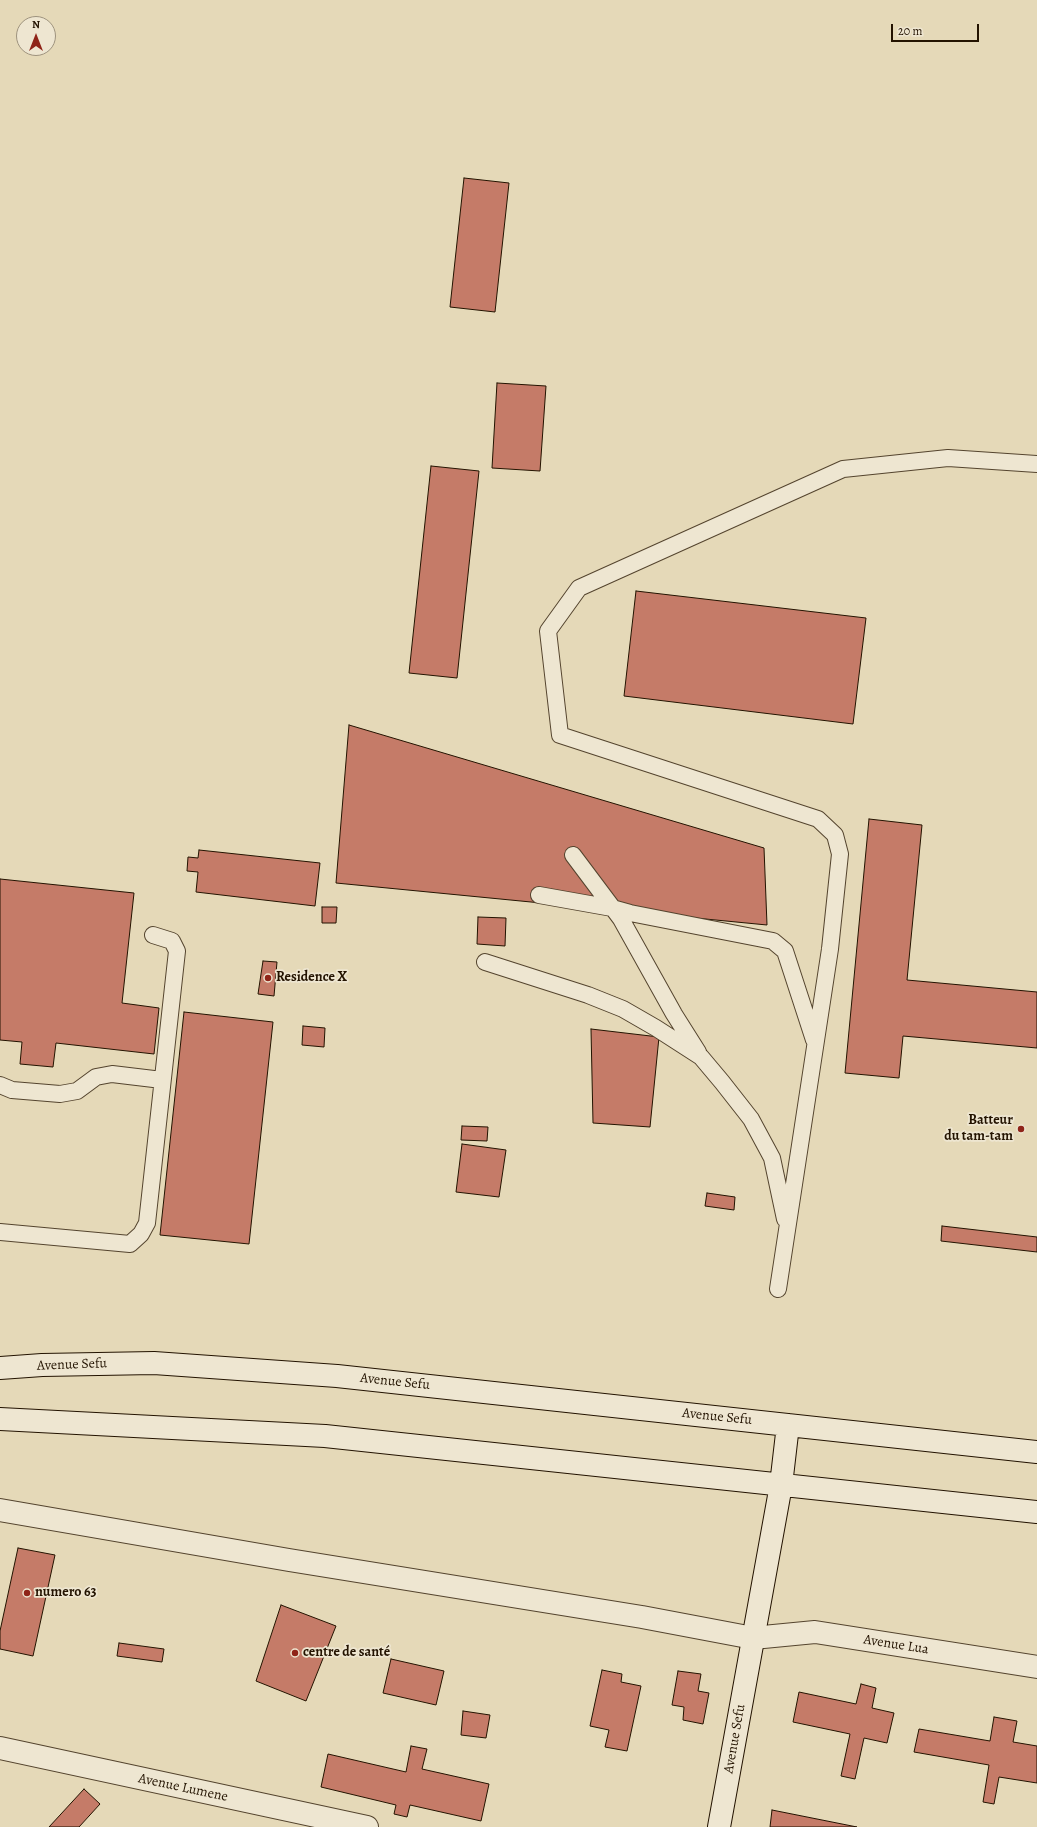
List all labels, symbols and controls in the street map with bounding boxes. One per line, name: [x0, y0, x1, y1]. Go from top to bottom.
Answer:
north arrow: [16, 16, 56, 56]
scale bar: [893, 16, 981, 42]
text: N: [32, 17, 40, 32]
text: 20 m: [898, 23, 922, 39]
place label: Residence X: [276, 970, 347, 986]
marker: Residence X: [263, 973, 273, 983]
place label: Batteur du tam-tam: [944, 1113, 1013, 1146]
marker: Batteur du tam-tam: [1016, 1124, 1026, 1134]
street label: Avenue Sefu: [37, 1355, 107, 1375]
street label: Avenue Sefu: [359, 1370, 431, 1394]
street label: Avenue Sefu: [681, 1405, 753, 1429]
place label: numero 63: [35, 1585, 97, 1601]
marker: numero 63: [22, 1588, 32, 1598]
street label: Avenue Lua: [862, 1632, 930, 1658]
place label: centre de santé: [303, 1645, 390, 1661]
marker: centre de santé: [290, 1648, 300, 1658]
street label: Avenue Sefu: [721, 1703, 749, 1775]
street label: Avenue Lumene: [137, 1770, 229, 1806]

